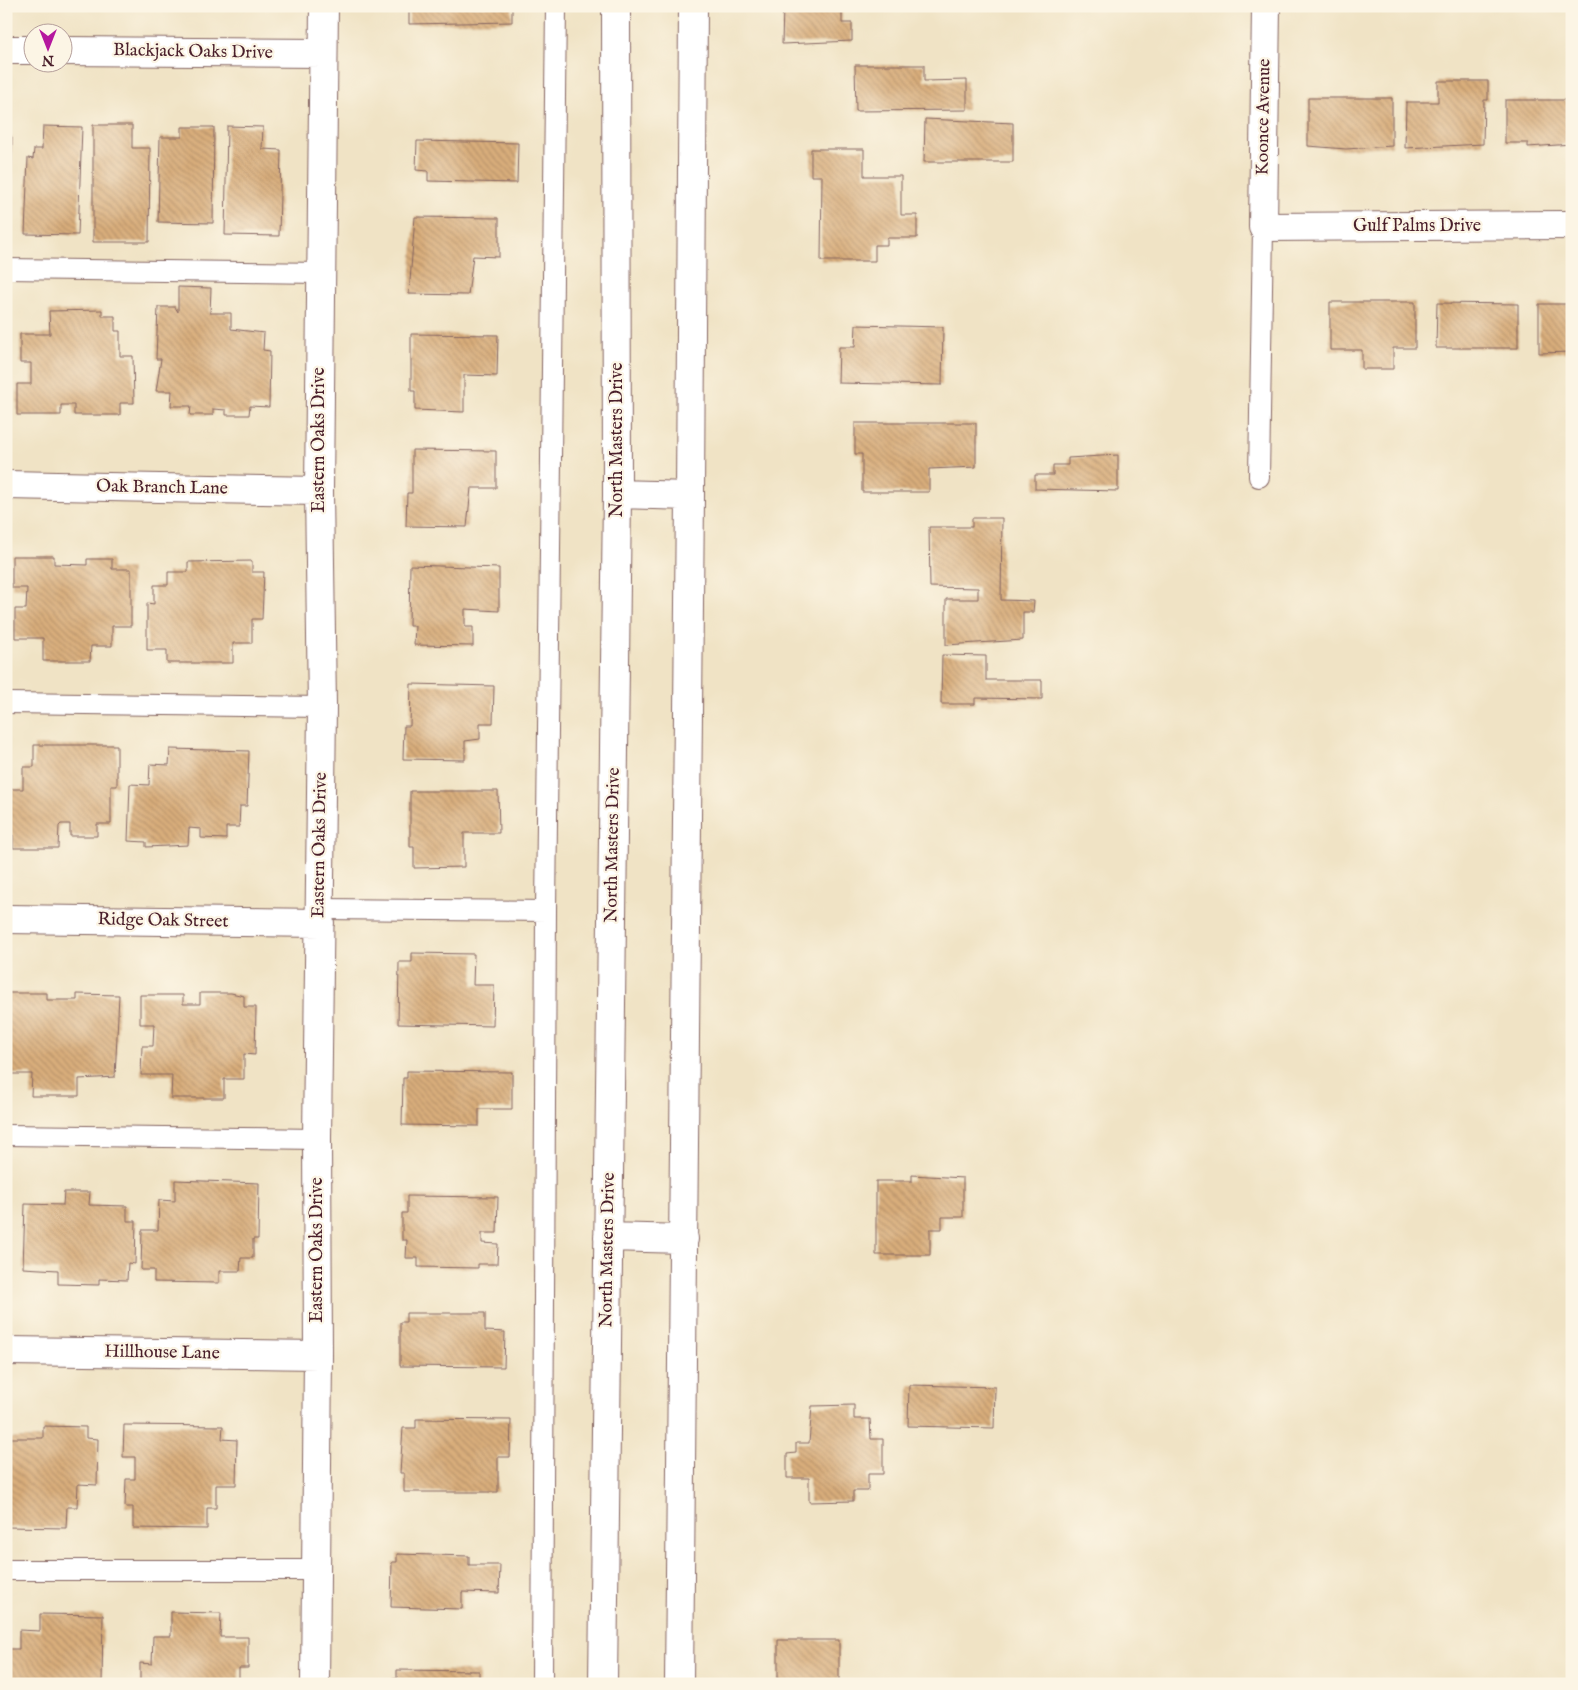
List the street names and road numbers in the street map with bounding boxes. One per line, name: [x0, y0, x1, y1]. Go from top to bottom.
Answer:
street label: Blackjack Oaks Drive: [113, 39, 273, 65]
street label: Koonce Avenue: [1251, 58, 1277, 176]
street label: Gulf Palms Drive: [1353, 215, 1481, 238]
street label: North Masters Drive: [606, 362, 629, 518]
street label: Eastern Oaks Drive: [308, 367, 331, 513]
street label: Oak Branch Lane: [96, 475, 228, 501]
street label: North Masters Drive: [600, 767, 626, 923]
street label: Eastern Oaks Drive: [307, 772, 333, 918]
street label: Ridge Oak Street: [97, 908, 229, 934]
street label: North Masters Drive: [595, 1172, 621, 1328]
street label: Eastern Oaks Drive: [306, 1177, 329, 1323]
street label: Hillhouse Lane: [104, 1340, 220, 1366]

